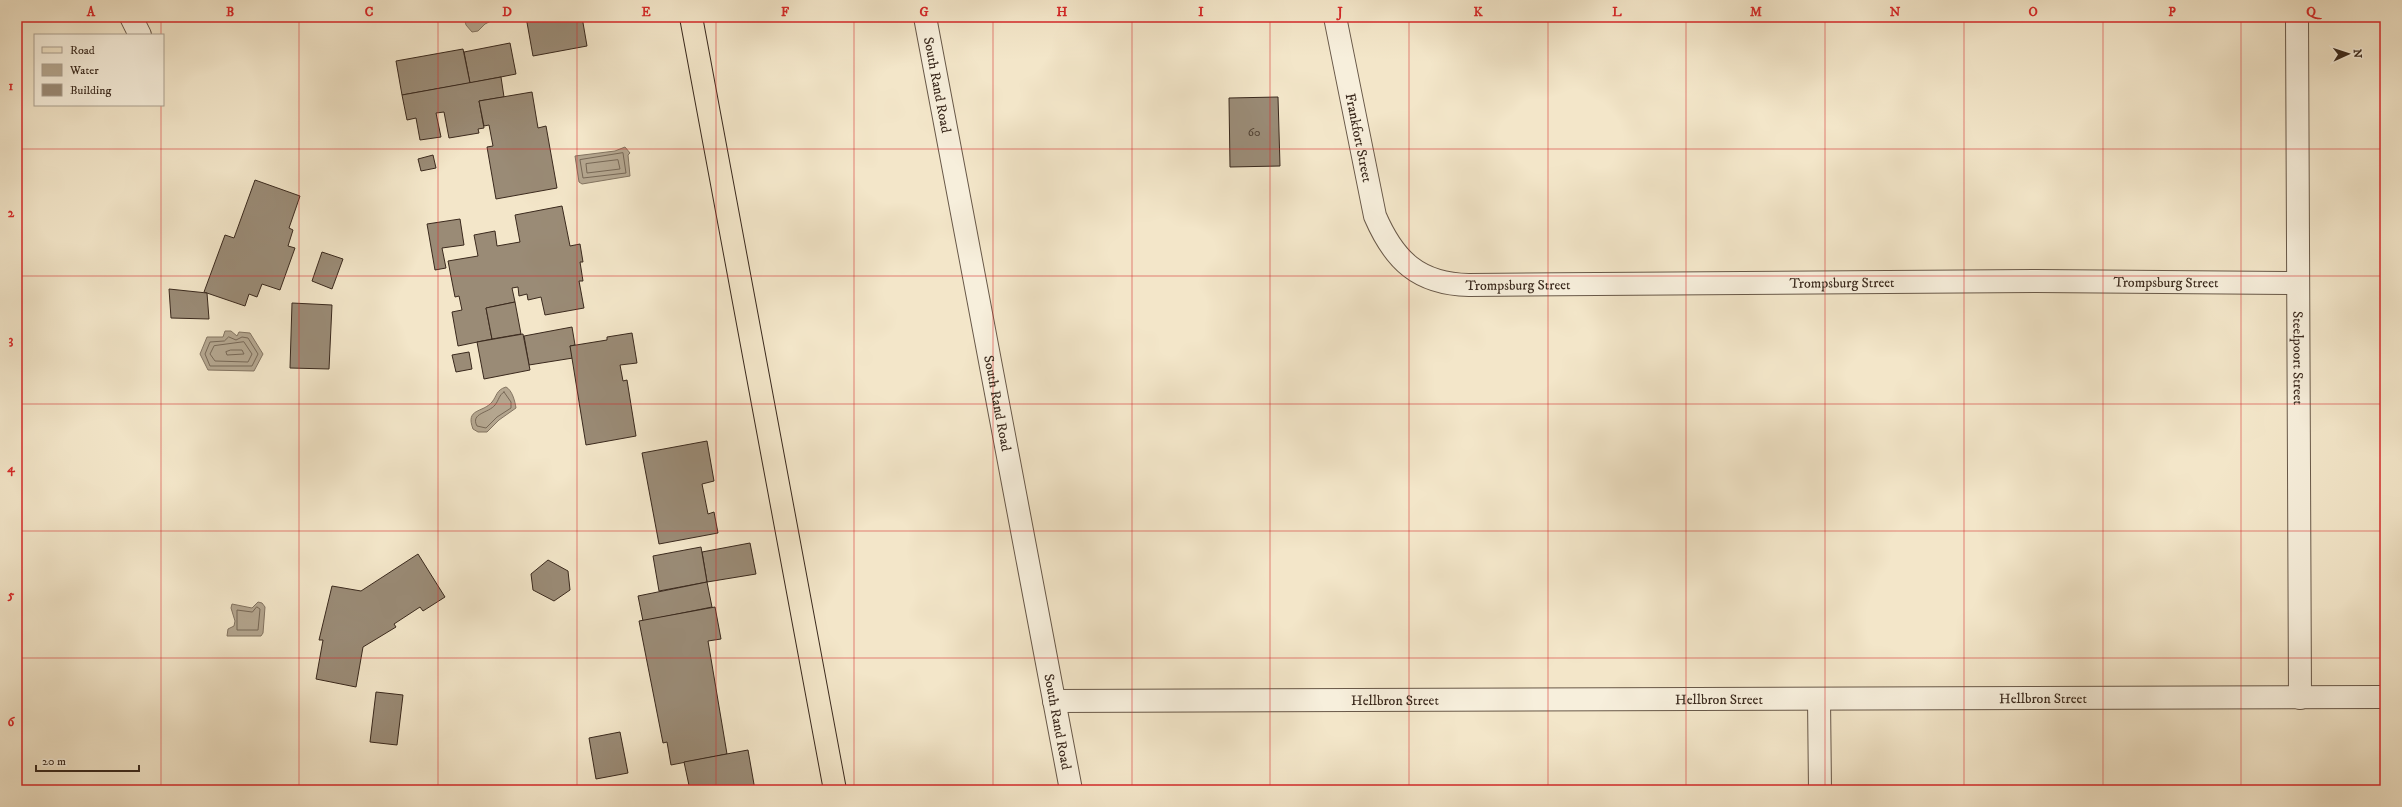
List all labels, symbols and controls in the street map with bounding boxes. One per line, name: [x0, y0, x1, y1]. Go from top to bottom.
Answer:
text: A: [86, 4, 96, 20]
text: B: [226, 4, 234, 20]
text: C: [365, 4, 374, 20]
text: D: [502, 4, 512, 20]
text: E: [641, 4, 651, 20]
text: F: [781, 4, 790, 20]
text: G: [919, 4, 929, 20]
text: H: [1057, 4, 1068, 20]
text: I: [1198, 4, 1204, 20]
text: J: [1335, 4, 1343, 21]
text: K: [1473, 4, 1483, 20]
text: L: [1612, 4, 1622, 20]
text: M: [1750, 4, 1762, 20]
text: N: [1890, 4, 1901, 20]
text: O: [2028, 4, 2038, 20]
text: P: [2168, 4, 2176, 20]
text: Q: [2306, 4, 2322, 20]
legend: [34, 34, 164, 106]
north arrow: [2328, 34, 2368, 74]
street label: South Rand Road: [919, 35, 955, 134]
text: Road: [70, 43, 95, 58]
text: N: [2350, 49, 2364, 58]
text: Water: [69, 63, 99, 78]
text: 1: [9, 78, 14, 94]
text: Building: [70, 83, 111, 98]
street label: Frankfort Street: [1341, 92, 1376, 184]
house number: 60: [1248, 125, 1260, 140]
text: 2: [8, 205, 15, 221]
street label: Trompsburg Street: [1789, 274, 1895, 293]
street label: Trompsburg Street: [2113, 274, 2219, 292]
street label: Trompsburg Street: [1465, 276, 1571, 295]
street label: Steelpoort Street: [2288, 311, 2307, 406]
text: 3: [9, 332, 14, 348]
street label: South Rand Road: [979, 354, 1015, 453]
text: 4: [6, 460, 15, 477]
text: 5: [7, 587, 15, 603]
street label: South Rand Road: [1039, 672, 1075, 771]
street label: Hellbron Street: [1999, 690, 2087, 708]
street label: Hellbron Street: [1675, 691, 1763, 709]
street label: Hellbron Street: [1351, 692, 1439, 710]
text: 6: [8, 714, 16, 730]
scale bar: [36, 747, 139, 773]
text: 20 m: [42, 754, 66, 769]

